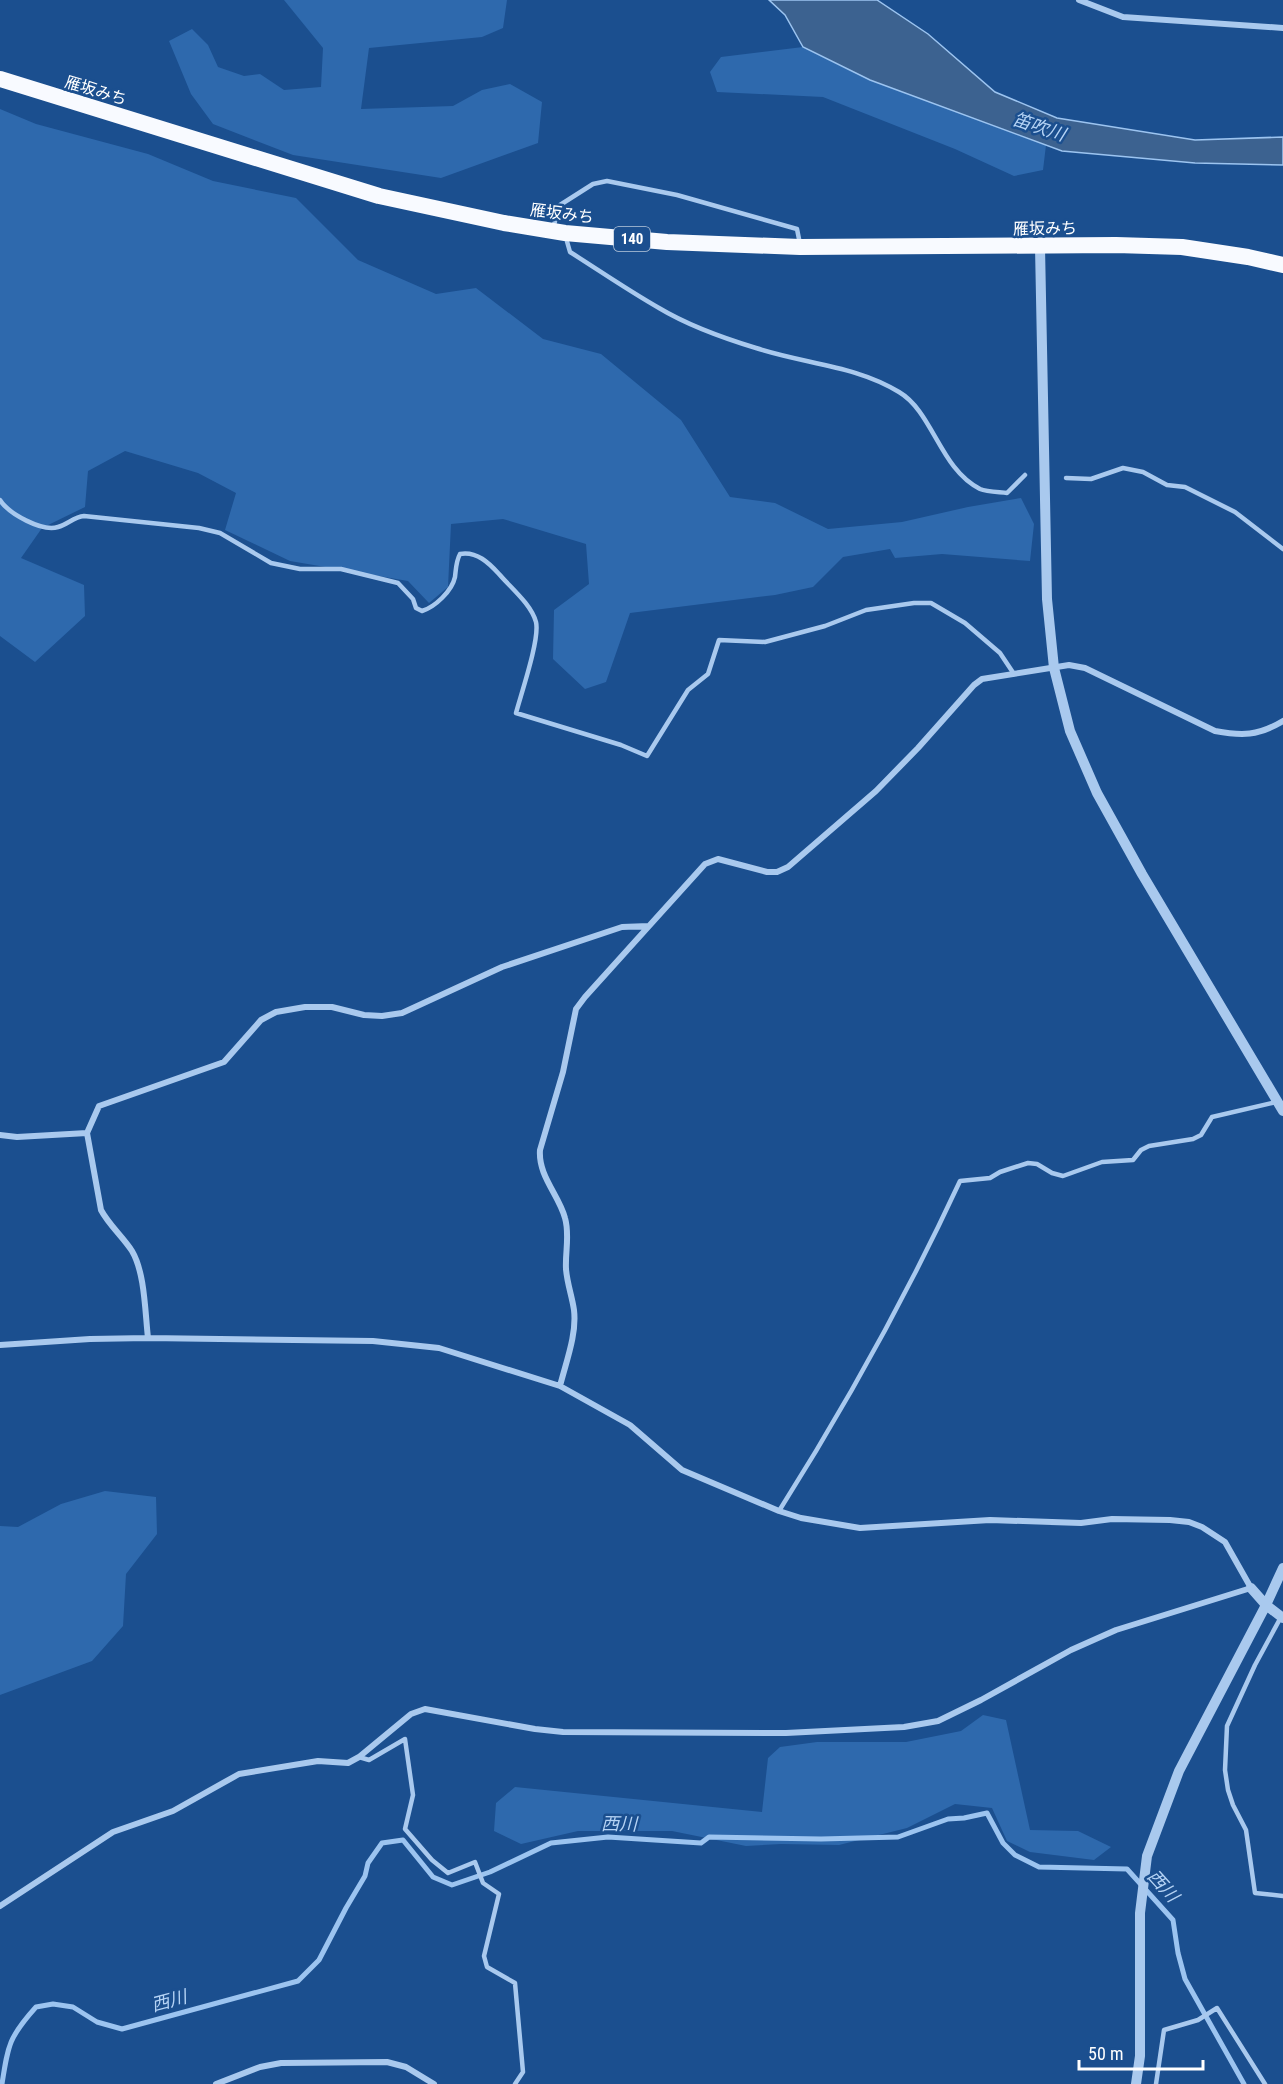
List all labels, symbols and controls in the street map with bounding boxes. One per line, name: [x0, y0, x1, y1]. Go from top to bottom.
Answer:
street label: 雁坂みち: [62, 72, 129, 109]
water label: 笛吹川: [1010, 108, 1070, 145]
street label: 雁坂みち: [529, 200, 595, 227]
street label: 雁坂みち: [1013, 218, 1077, 239]
road number: 140: [614, 227, 650, 251]
water label: 西川: [601, 1813, 639, 1834]
water label: 西川: [1144, 1865, 1185, 1908]
water label: 西川: [149, 1985, 191, 2015]
scale bar: [1079, 2033, 1204, 2071]
text: 50 m: [1088, 2043, 1123, 2064]

